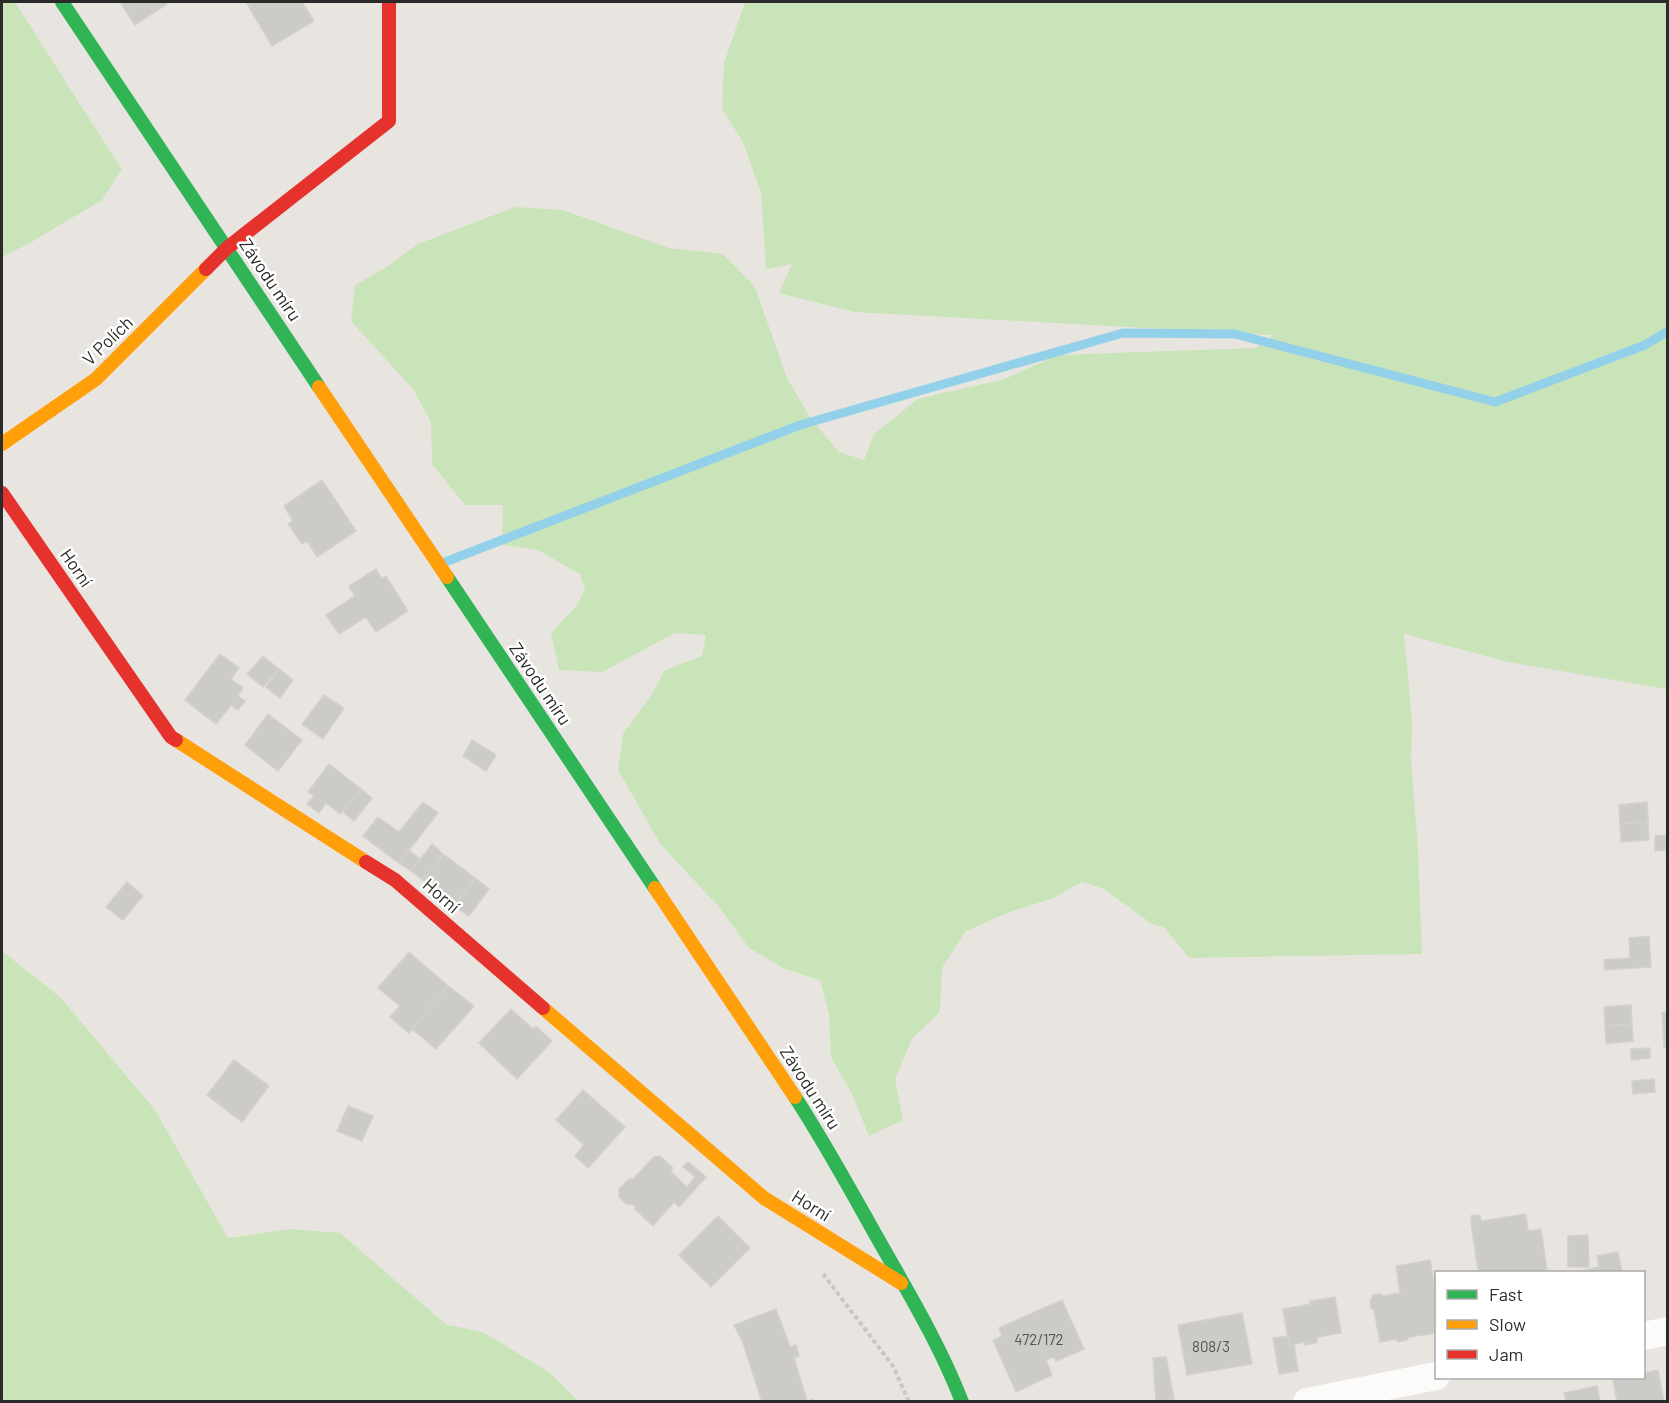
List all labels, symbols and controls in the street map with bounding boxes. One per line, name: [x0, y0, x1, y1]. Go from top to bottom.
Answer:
street label: Závodu míru: [235, 234, 306, 325]
street label: V Polích: [78, 311, 137, 370]
street label: Horní: [56, 544, 98, 591]
street label: Závodu míru: [505, 638, 576, 729]
street label: Horní: [419, 873, 465, 917]
street label: Závodu míru: [776, 1042, 846, 1133]
street label: Horní: [788, 1185, 835, 1226]
legend: [1435, 1271, 1645, 1379]
text: Fast: [1489, 1283, 1523, 1305]
text: Slow: [1489, 1313, 1526, 1335]
house number: 472/172: [1014, 1330, 1064, 1348]
house number: 808/3: [1192, 1337, 1230, 1355]
text: Jam: [1489, 1343, 1523, 1365]

